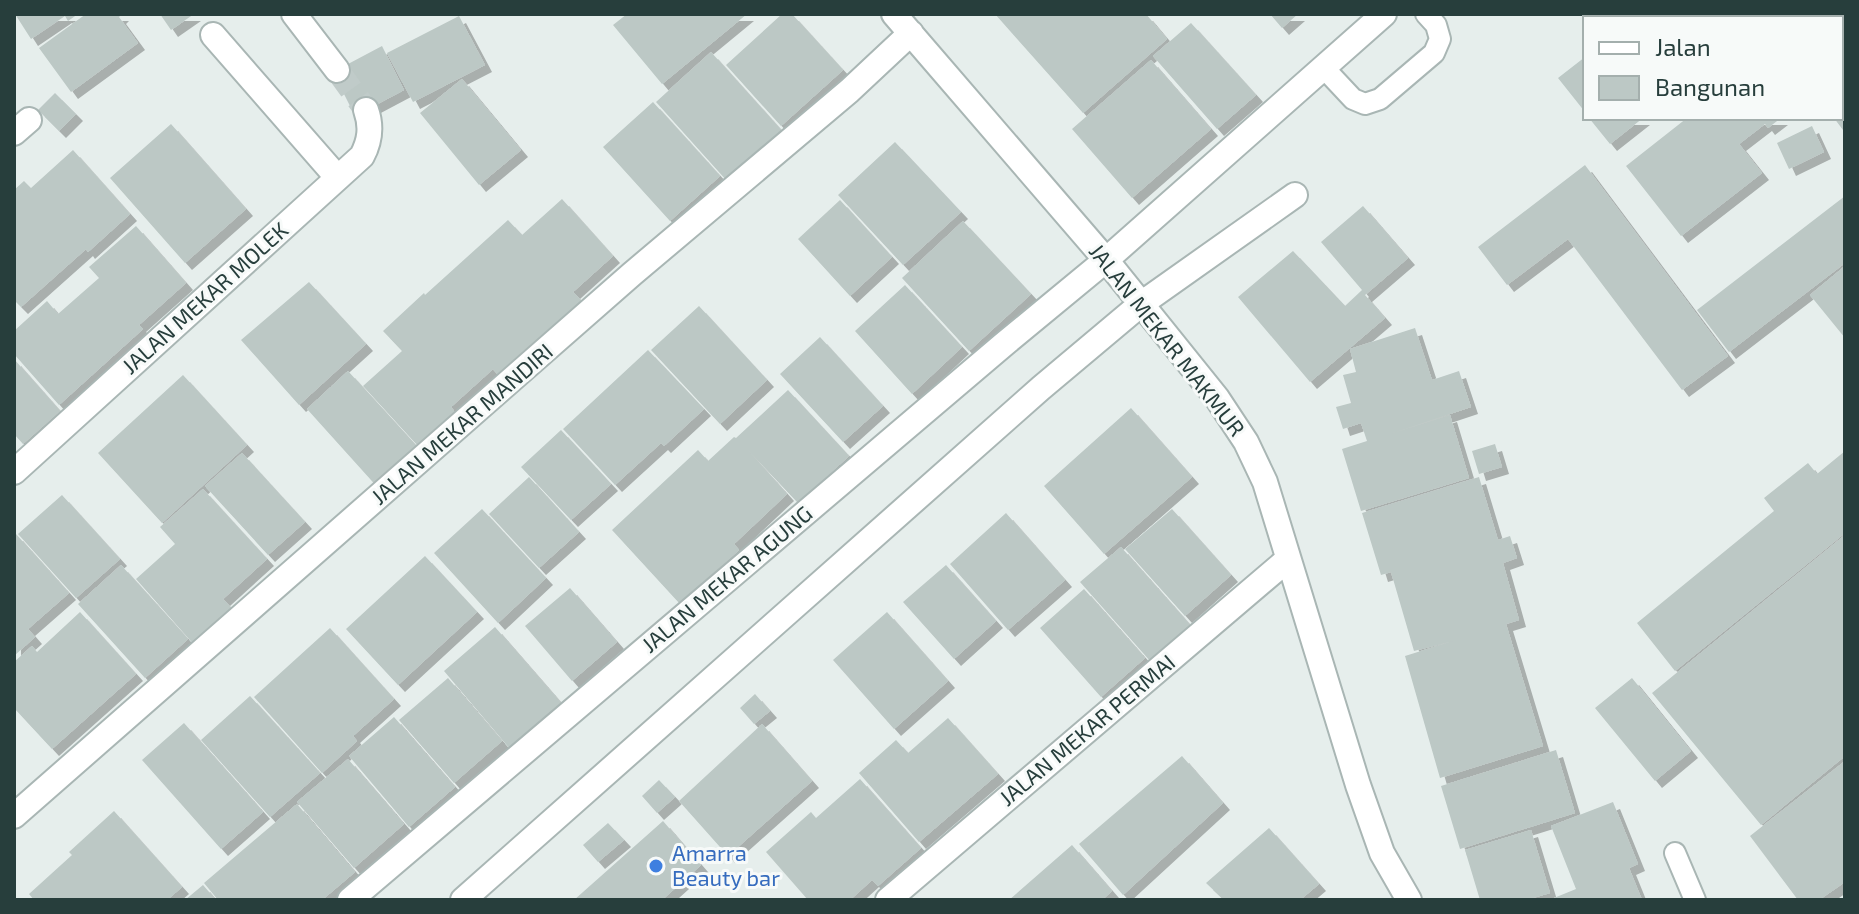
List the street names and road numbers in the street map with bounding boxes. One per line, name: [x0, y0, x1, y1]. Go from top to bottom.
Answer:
street label: JALAN MEKAR MOLEK: [116, 216, 293, 379]
street label: JALAN MEKAR MAKMUR: [1085, 238, 1251, 441]
street label: JALAN MEKAR MANDIRI: [365, 337, 557, 509]
street label: JALAN MEKAR AGUNG: [636, 499, 817, 657]
street label: JALAN MEKAR PERMAI: [993, 648, 1179, 810]

